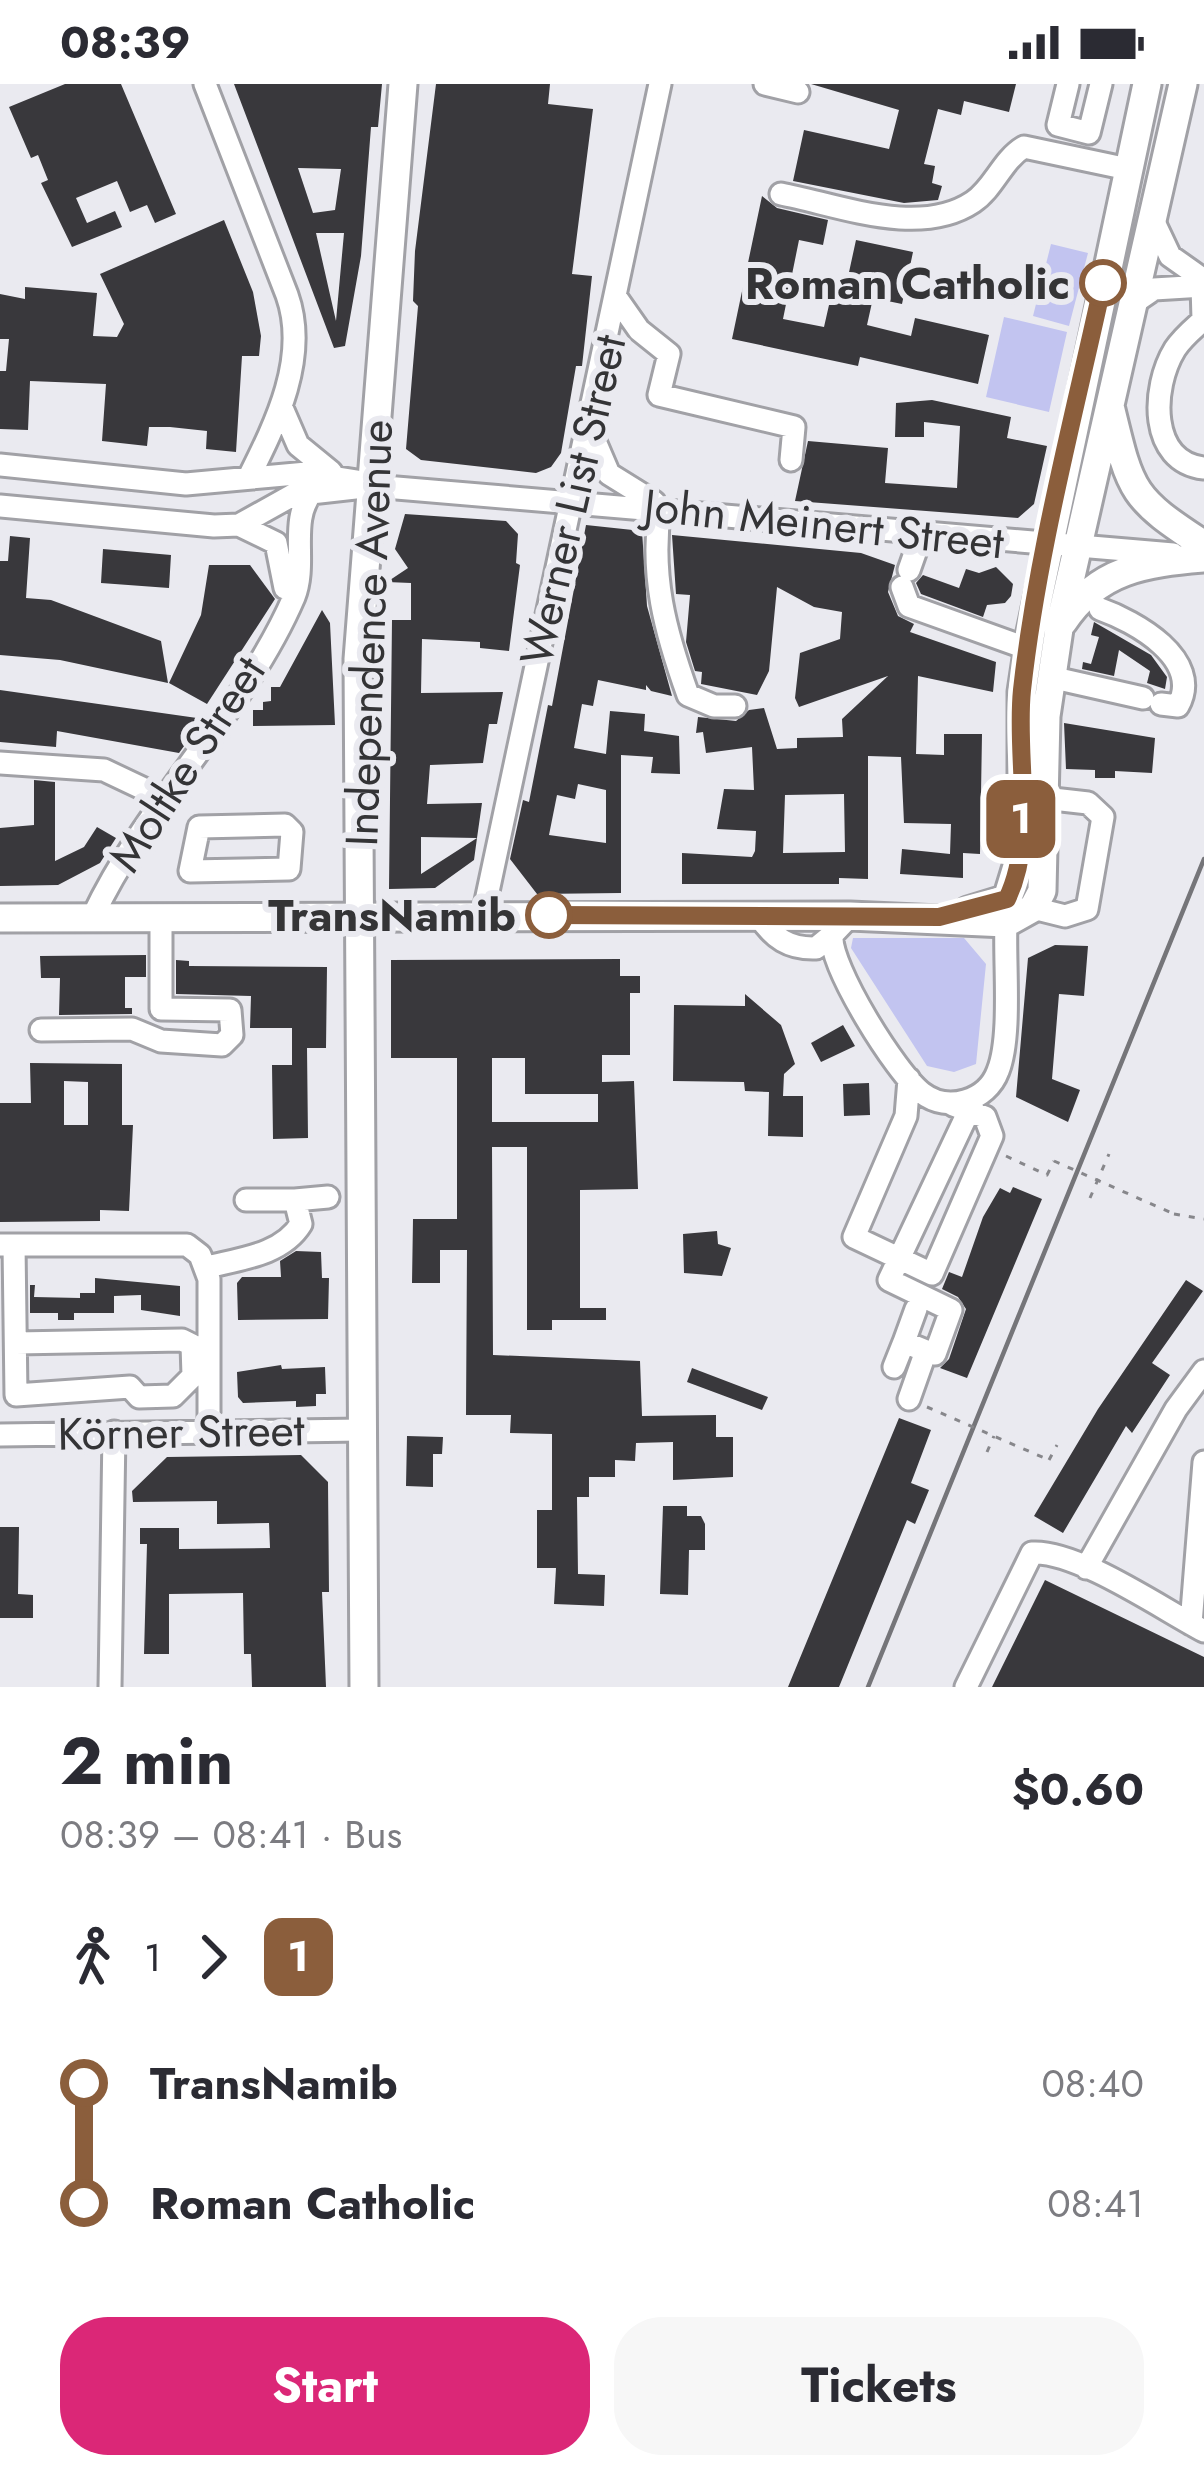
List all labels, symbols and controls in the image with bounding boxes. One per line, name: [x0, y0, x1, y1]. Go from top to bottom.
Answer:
text: 08:39: [60, 10, 191, 75]
place label: Roman Catholic: [745, 251, 1070, 316]
marker: Roman Catholic: [1081, 261, 1125, 305]
street label: Werner List Street: [503, 328, 643, 672]
street label: Independence Avenue: [329, 419, 409, 847]
street label: John Meinert Street: [636, 472, 1007, 575]
street label: Moltke Street: [93, 643, 281, 885]
line badge: 1: [982, 780, 1060, 858]
text: 1: [1010, 788, 1032, 849]
place label: TransNamib: [268, 883, 516, 948]
marker: TransNamib: [527, 893, 571, 937]
street label: Körner Street: [57, 1397, 305, 1467]
text: 2 min: [60, 1713, 233, 1809]
text: $0.60: [1012, 1757, 1144, 1822]
text: 08:39 – 08:41 · Bus: [60, 1806, 402, 1863]
icon: walk: [60, 1924, 126, 1990]
icon: forward: [180, 1924, 246, 1990]
text: 1: [288, 1926, 309, 1987]
text: 1: [144, 1929, 162, 1986]
text: TransNamib: [150, 2051, 398, 2116]
text: 08:40: [1041, 2055, 1144, 2112]
text: Roman Catholic: [150, 2171, 475, 2236]
text: 08:41: [1047, 2175, 1144, 2232]
button: Start: [60, 2317, 590, 2455]
button: Tickets: [614, 2317, 1144, 2455]

